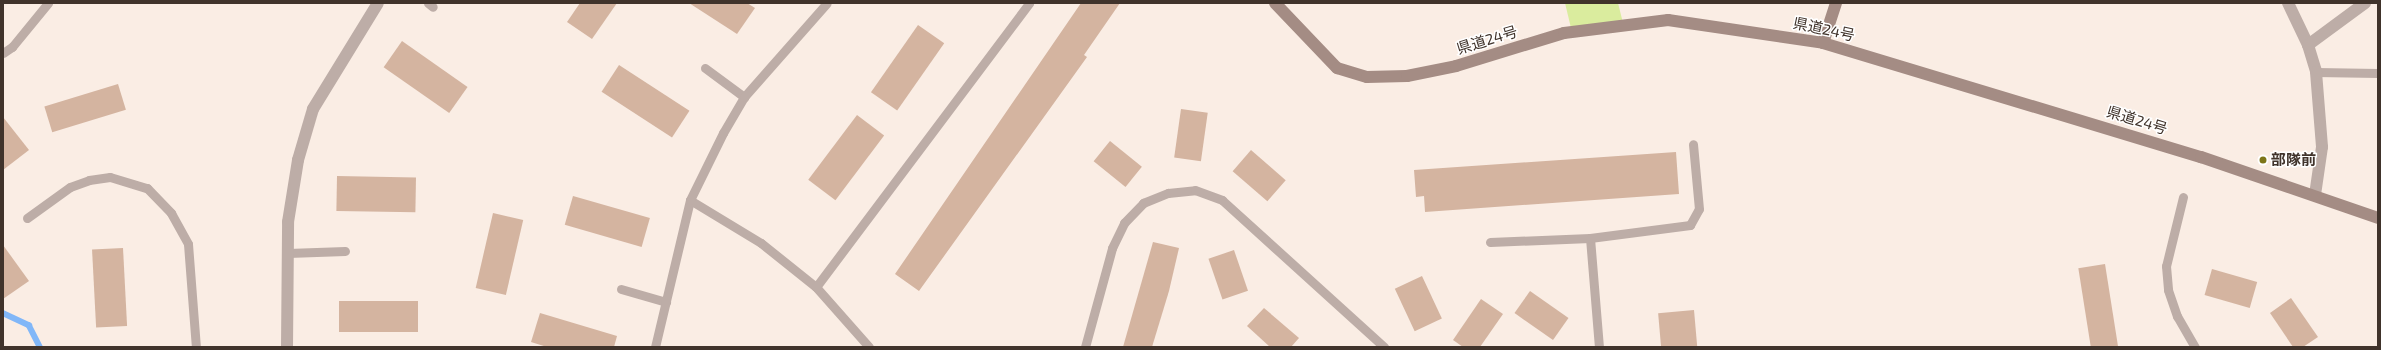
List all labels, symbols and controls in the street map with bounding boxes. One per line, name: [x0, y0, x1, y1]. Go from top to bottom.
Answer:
street label: 県道24号: [1791, 14, 1857, 44]
street label: 県道24号: [1454, 22, 1520, 58]
street label: 県道24号: [2104, 102, 2170, 138]
place label: 部隊前: [2271, 151, 2316, 169]
marker: 部隊前: [2258, 155, 2268, 165]

